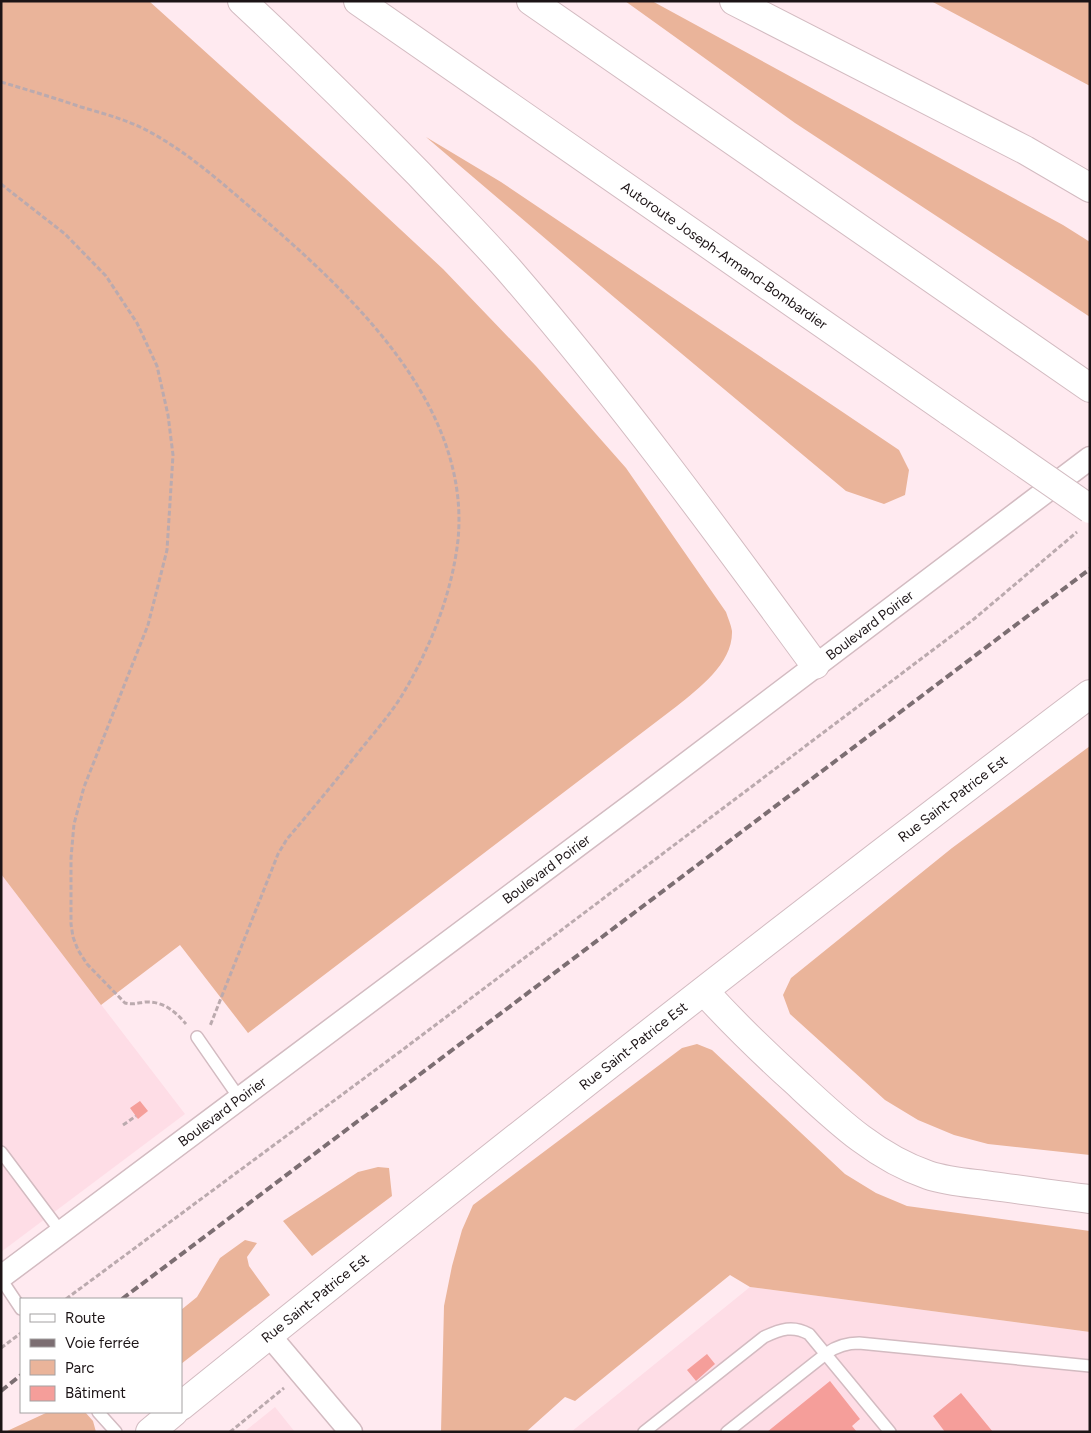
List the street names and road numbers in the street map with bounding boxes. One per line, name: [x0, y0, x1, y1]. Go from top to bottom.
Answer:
street label: Autoroute Joseph-Armand-Bombardier: [618, 178, 831, 333]
street label: Boulevard Poirier: [823, 587, 917, 664]
street label: Rue Saint-Patrice Est: [895, 752, 1011, 846]
street label: Boulevard Poirier: [499, 831, 594, 908]
street label: Rue Saint-Patrice Est: [576, 999, 691, 1094]
street label: Boulevard Poirier: [175, 1073, 270, 1150]
street label: Rue Saint-Patrice Est: [258, 1250, 372, 1347]

